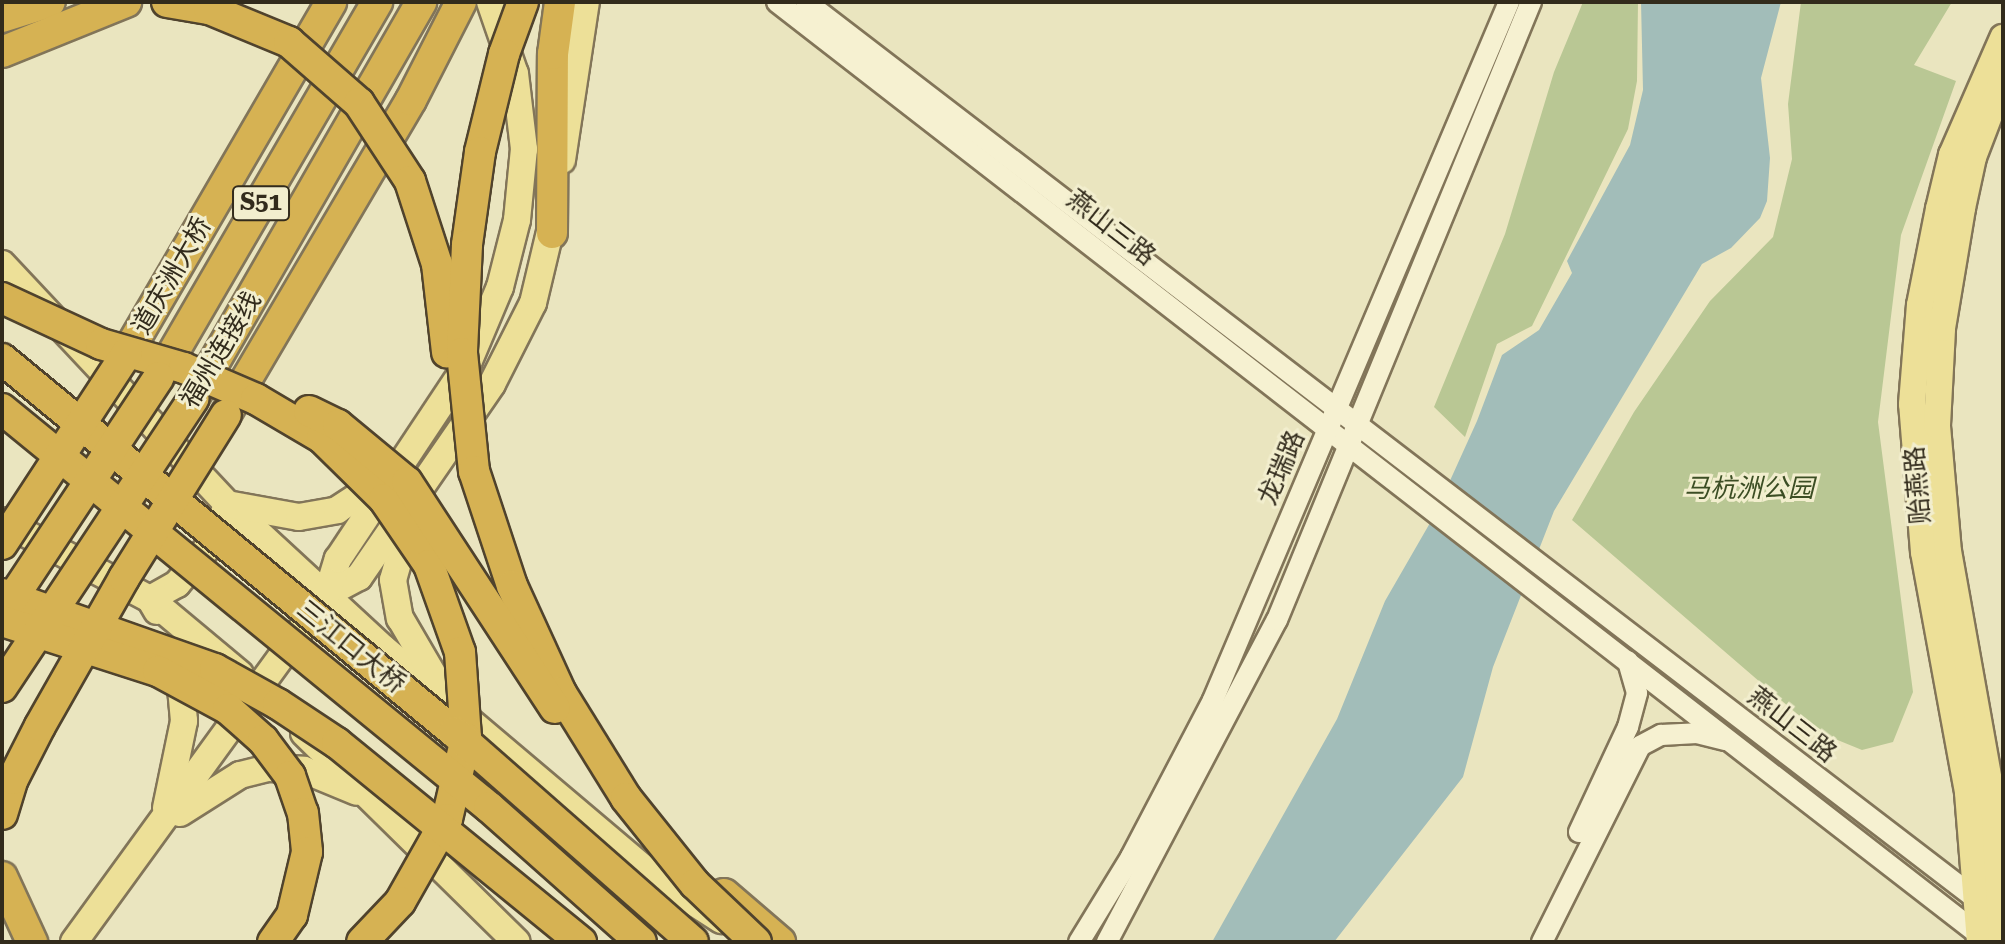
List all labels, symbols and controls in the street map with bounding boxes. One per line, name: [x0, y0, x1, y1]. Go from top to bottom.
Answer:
road number: S51: [231, 183, 291, 223]
street label: 燕山三路: [1060, 184, 1162, 272]
street label: 道庆洲大桥: [126, 212, 218, 340]
street label: 福州连接线: [174, 286, 268, 414]
street label: 龙瑞路: [1252, 426, 1312, 510]
street label: 贻燕路: [1899, 445, 1937, 525]
park label: 马杭洲公园: [1684, 473, 1814, 505]
street label: 三江口大桥: [291, 594, 411, 700]
street label: 燕山三路: [1741, 681, 1843, 769]

